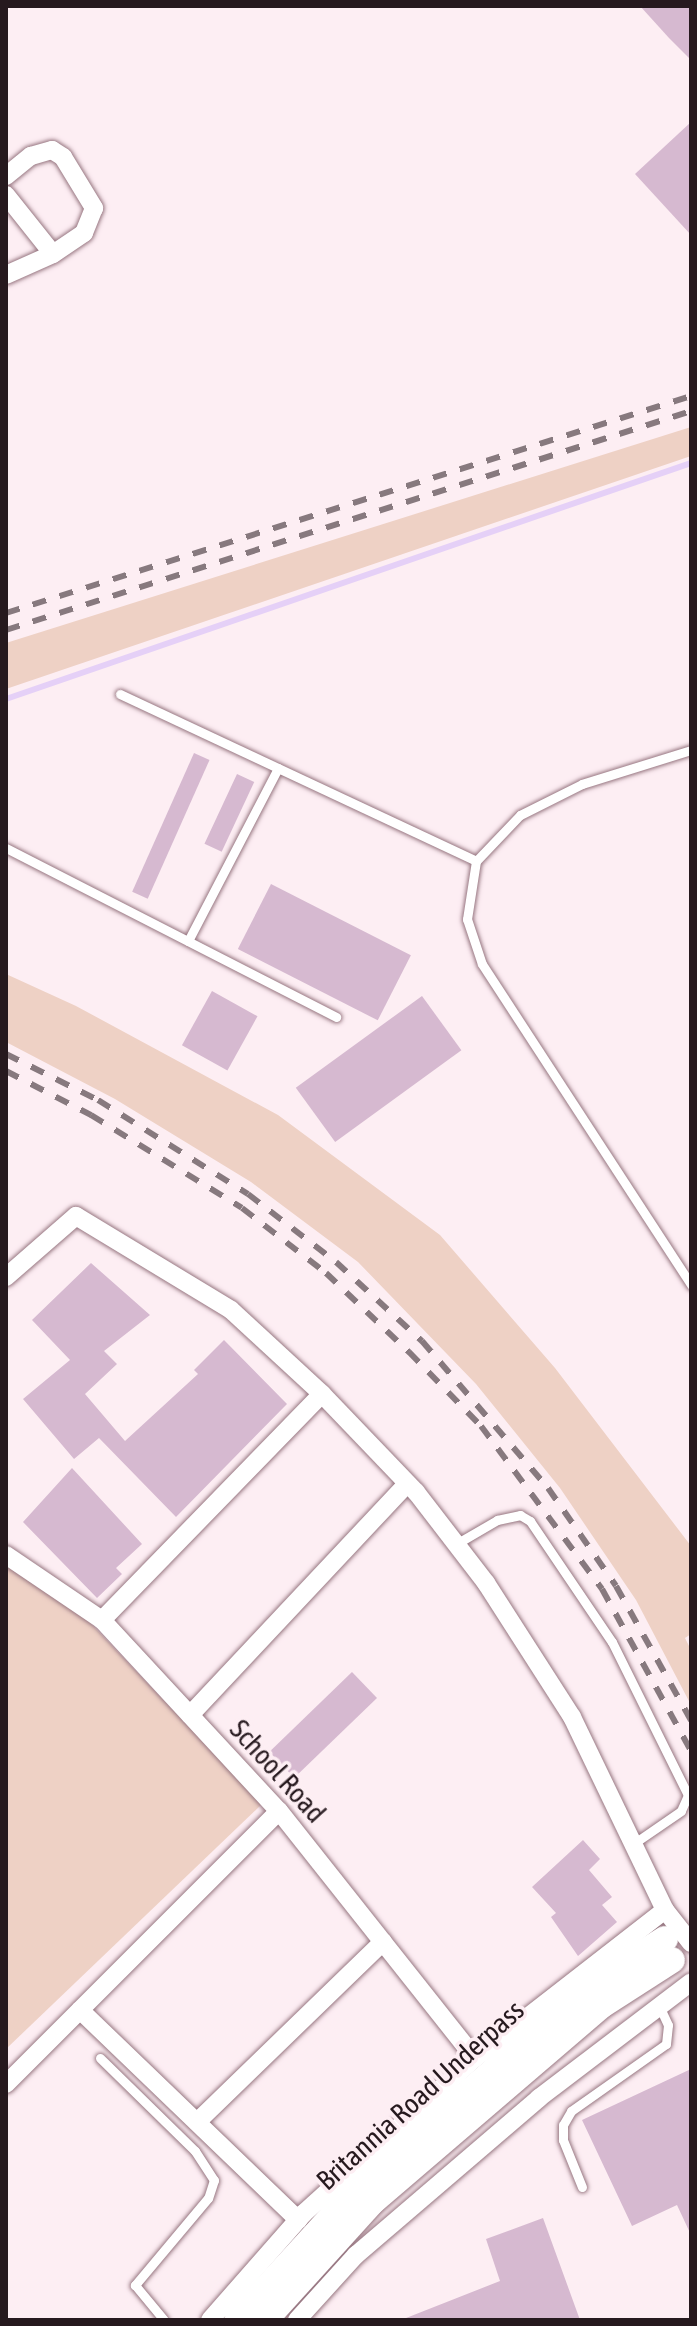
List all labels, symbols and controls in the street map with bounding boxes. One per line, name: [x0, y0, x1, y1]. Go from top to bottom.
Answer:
street label: School Road: [223, 1713, 333, 1829]
street label: Britannia Road Underpass: [309, 1993, 531, 2197]

